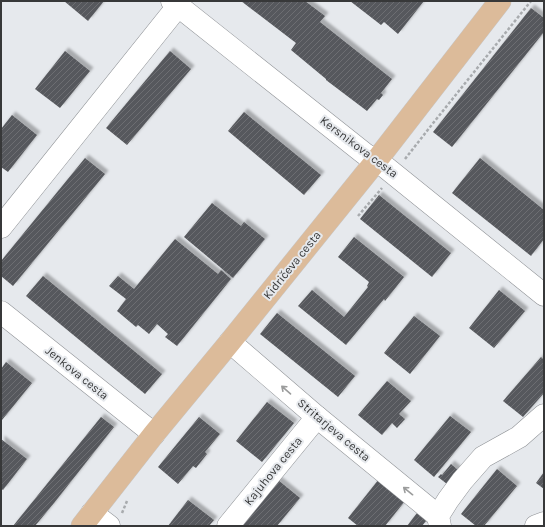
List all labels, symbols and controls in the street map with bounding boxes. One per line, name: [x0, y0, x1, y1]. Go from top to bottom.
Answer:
street label: Kersnikova cesta: [317, 113, 401, 181]
street label: Kidričeva cesta: [260, 228, 324, 302]
street label: Jenkova cesta: [43, 343, 111, 403]
one-way arrow: [281, 386, 292, 395]
street label: Stritarjeva cesta: [295, 396, 373, 464]
street label: Kajuhova cesta: [241, 434, 305, 508]
one-way arrow: [403, 487, 413, 496]

